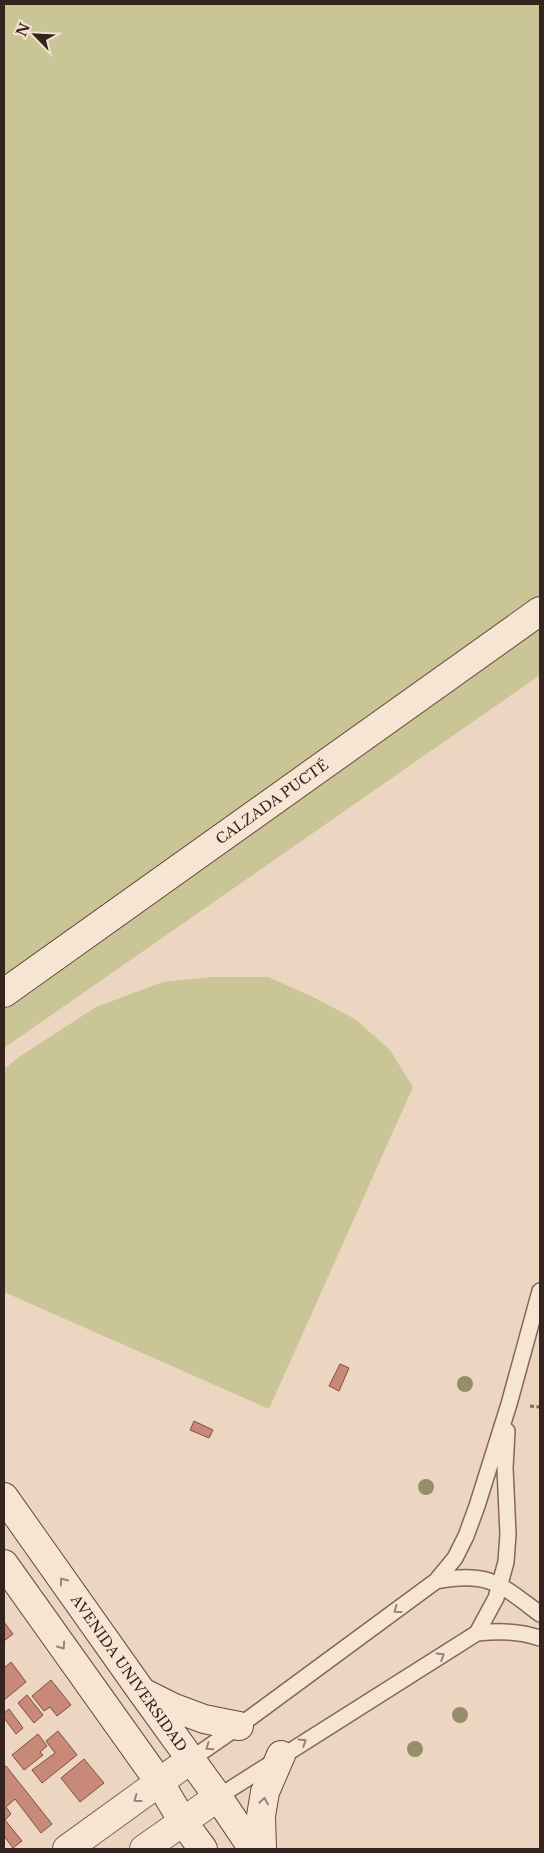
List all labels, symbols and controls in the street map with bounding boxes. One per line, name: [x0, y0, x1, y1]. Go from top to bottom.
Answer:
north arrow: [10, 10, 60, 60]
text: N: [12, 20, 34, 39]
street label: CALZADA PUCTÉ: [212, 756, 332, 848]
one-way arrow: [60, 1577, 69, 1587]
street label: AVENIDA UNIVERSIDAD: [66, 1590, 191, 1755]
one-way arrow: [394, 1604, 403, 1612]
one-way arrow: [57, 1640, 65, 1649]
one-way arrow: [436, 1652, 445, 1662]
one-way arrow: [298, 1738, 307, 1748]
one-way arrow: [205, 1741, 215, 1750]
one-way arrow: [133, 1793, 143, 1802]
one-way arrow: [258, 1796, 268, 1805]

